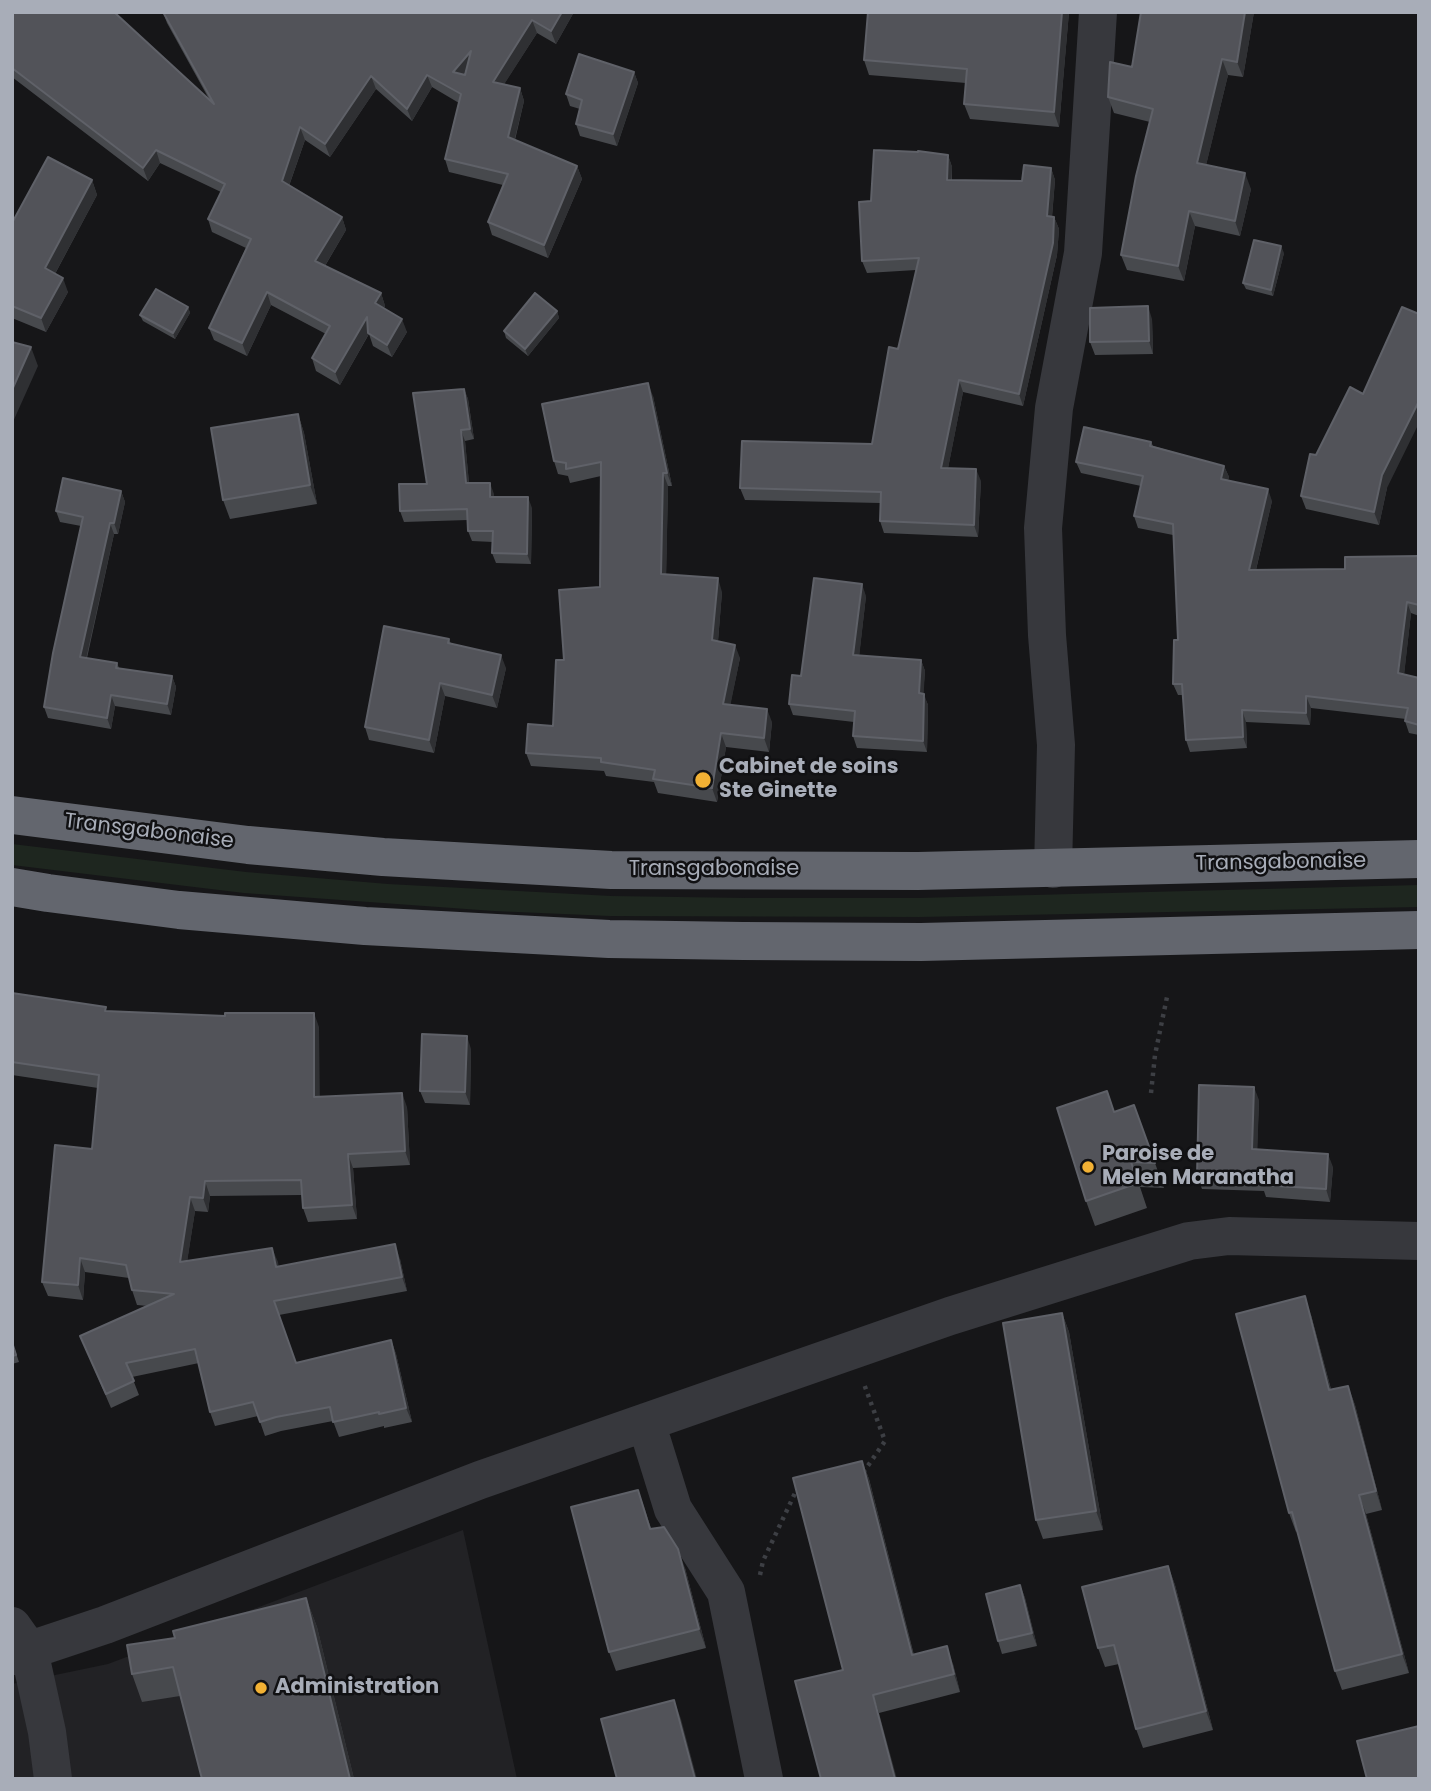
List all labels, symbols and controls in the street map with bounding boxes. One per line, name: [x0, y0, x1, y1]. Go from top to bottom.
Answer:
place label: Cabinet de soins Ste Ginette: [719, 755, 899, 805]
marker: Cabinet de soins Ste Ginette: [693, 770, 713, 790]
street label: Transgabonaise: [63, 809, 235, 855]
street label: Transgabonaise: [1195, 849, 1367, 877]
street label: Transgabonaise: [629, 857, 799, 883]
place label: Paroise de Melen Maranatha: [1102, 1142, 1294, 1192]
marker: Paroise de Melen Maranatha: [1080, 1159, 1096, 1175]
place label: Administration: [275, 1675, 439, 1701]
marker: Administration: [253, 1680, 269, 1696]

